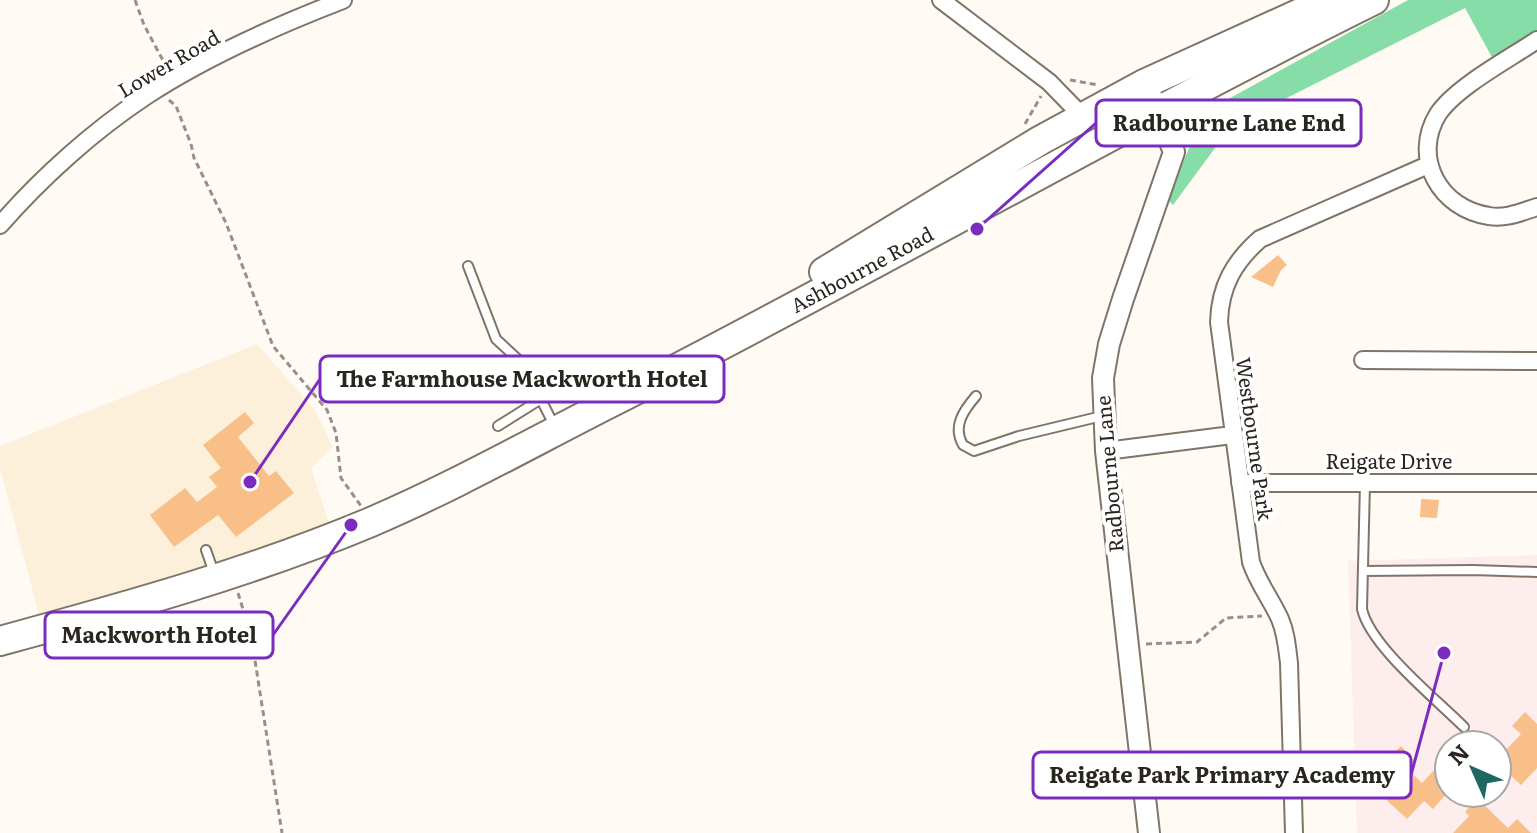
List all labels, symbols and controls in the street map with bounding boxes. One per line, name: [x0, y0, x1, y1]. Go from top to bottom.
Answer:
street label: Lower Road: [111, 21, 225, 104]
callout: Radbourne Lane End: [1096, 100, 1361, 146]
text: Radbourne Lane End: [1113, 105, 1345, 138]
street label: Ashbourne Road: [784, 218, 938, 319]
street label: Westbourne Park: [1230, 355, 1282, 523]
callout: The Farmhouse Mackworth Hotel: [320, 356, 724, 402]
text: The Farmhouse Mackworth Hotel: [336, 361, 708, 394]
street label: Radbourne Lane: [1086, 395, 1130, 554]
street label: Reigate Drive: [1326, 445, 1452, 475]
callout: Mackworth Hotel: [45, 612, 273, 658]
text: Mackworth Hotel: [61, 617, 257, 650]
north arrow: [1433, 729, 1513, 809]
text: N: [1440, 736, 1476, 772]
callout: Reigate Park Primary Academy: [1033, 752, 1411, 798]
text: Reigate Park Primary Academy: [1049, 757, 1396, 790]

